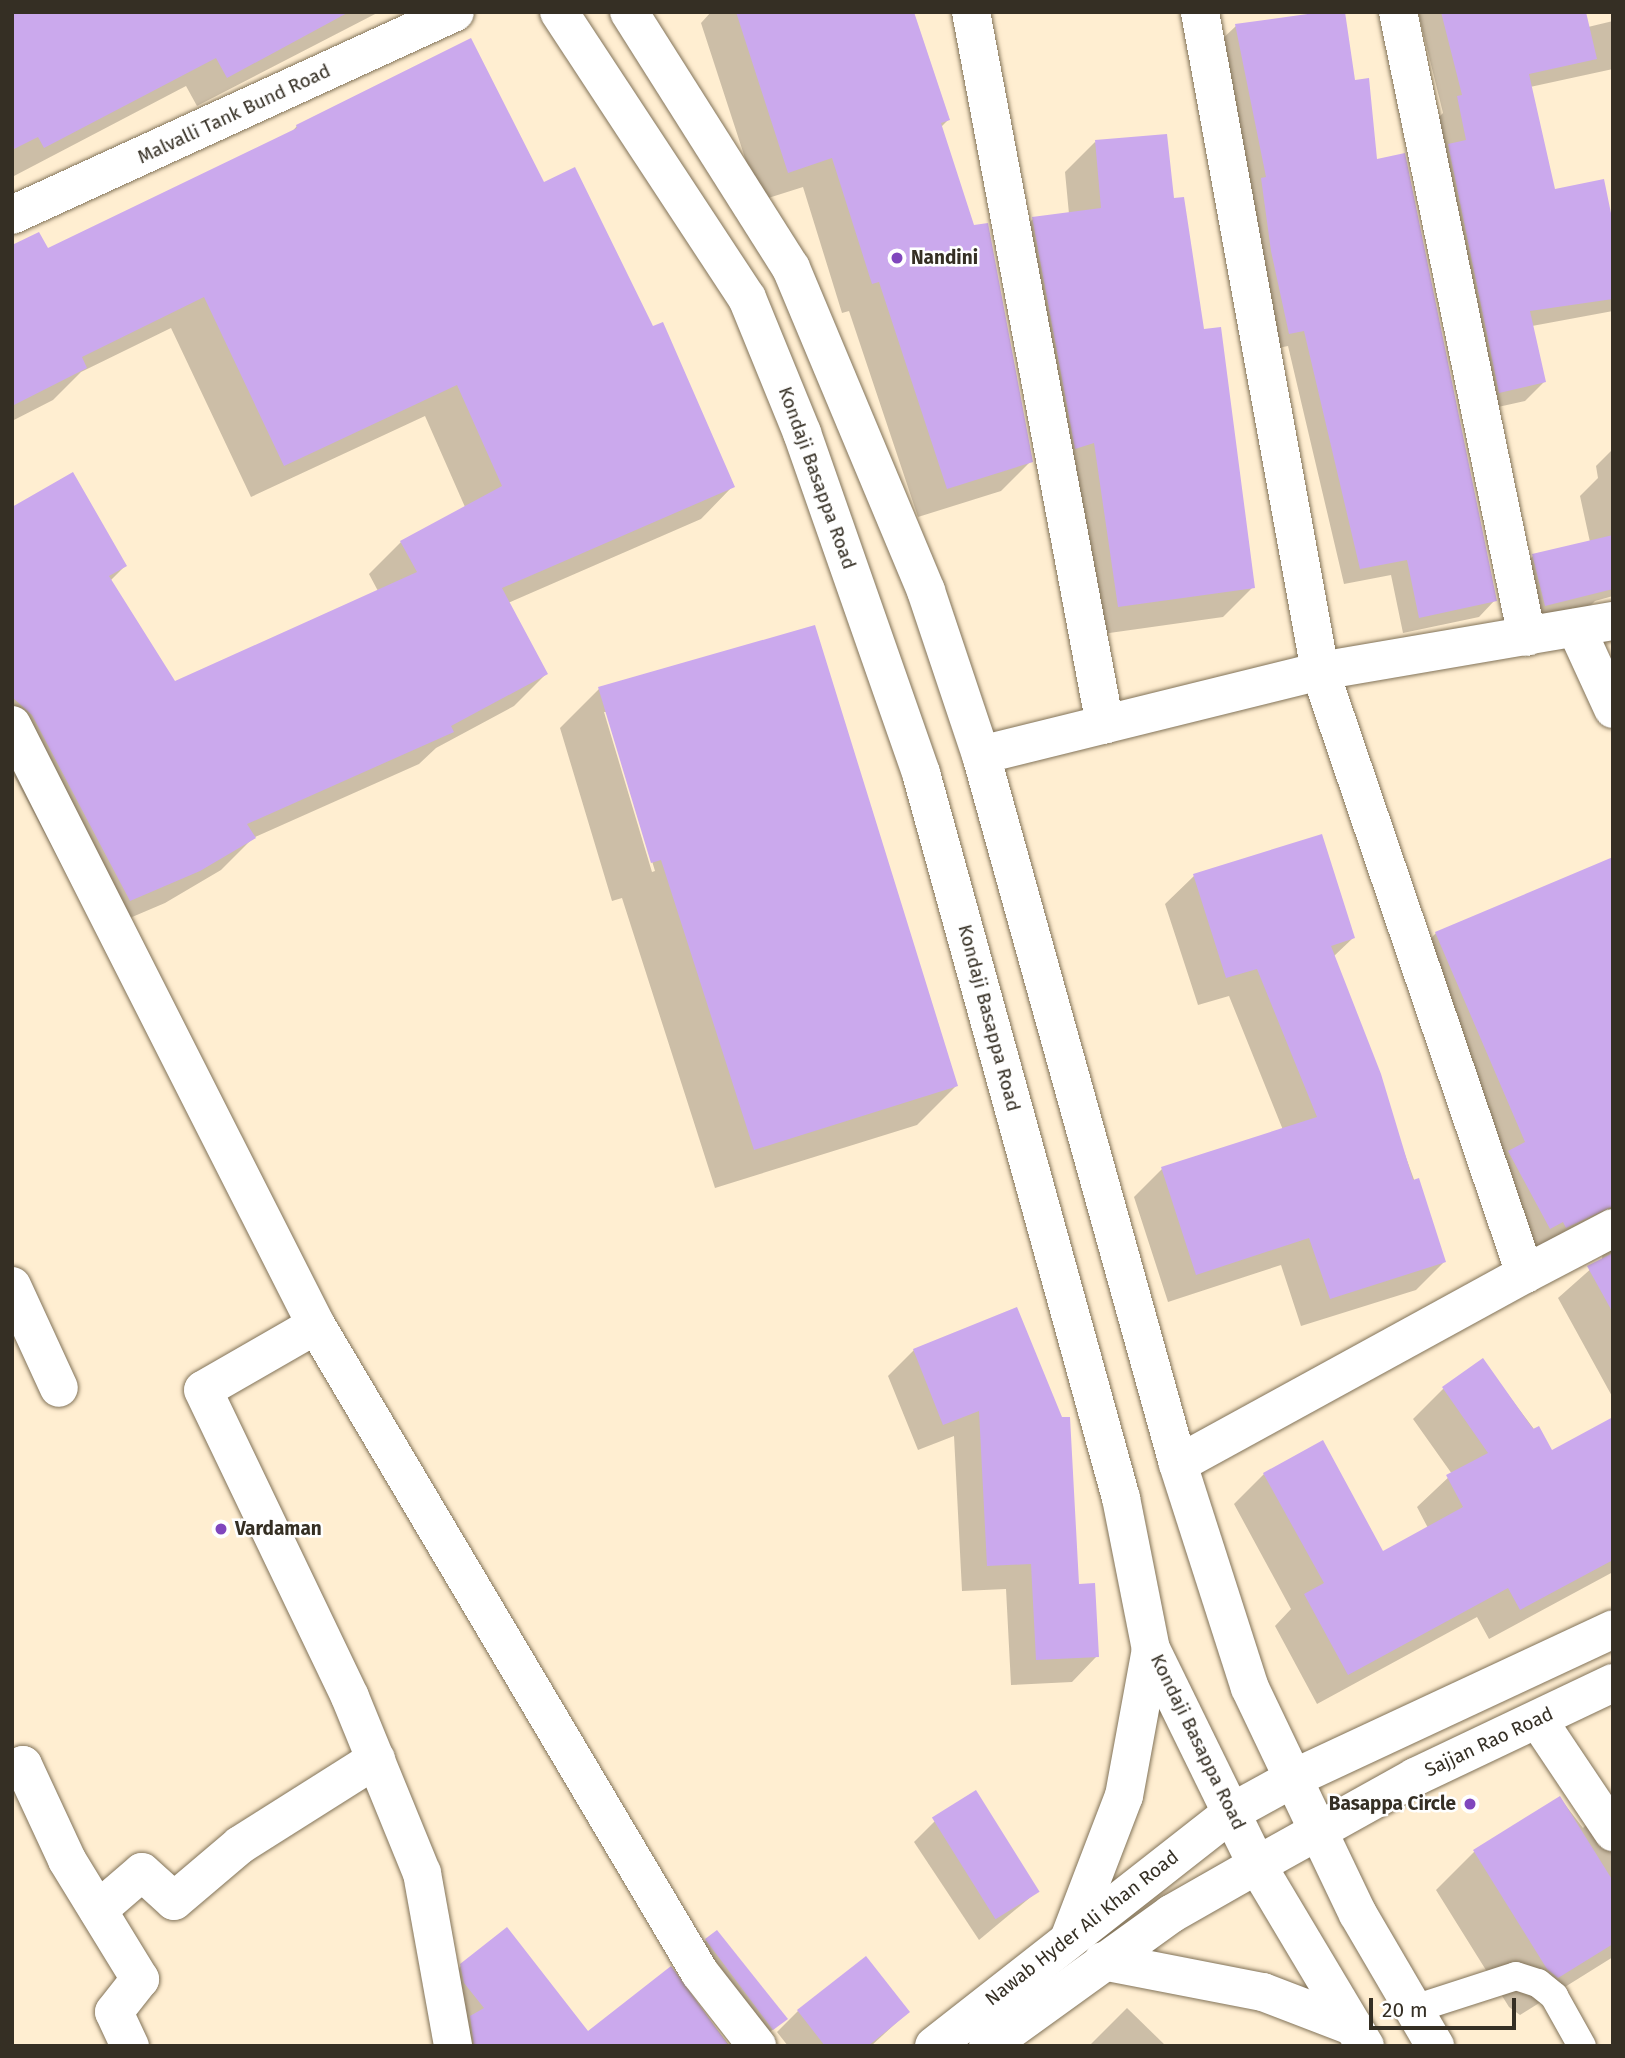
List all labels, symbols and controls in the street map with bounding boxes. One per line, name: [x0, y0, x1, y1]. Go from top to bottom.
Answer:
street label: Malvalli Tank Bund Road: [134, 59, 334, 169]
place label: Nandini: [911, 247, 978, 269]
marker: Nandini: [889, 250, 905, 266]
street label: Kondaji Basappa Road: [773, 384, 861, 572]
street label: Kondaji Basappa Road: [953, 922, 1025, 1114]
place label: Vardaman: [235, 1518, 322, 1540]
marker: Vardaman: [213, 1521, 229, 1537]
street label: Kondaji Basappa Road: [1146, 1650, 1250, 1834]
street label: Sajjan Rao Road: [1421, 1702, 1557, 1782]
place label: Basappa Circle: [1329, 1793, 1456, 1815]
marker: Basappa Circle: [1462, 1796, 1478, 1812]
street label: Nawab Hyder Ali Khan Road: [981, 1845, 1183, 2011]
scale bar: [1373, 1984, 1520, 2028]
text: 20 m: [1382, 1997, 1428, 2023]

